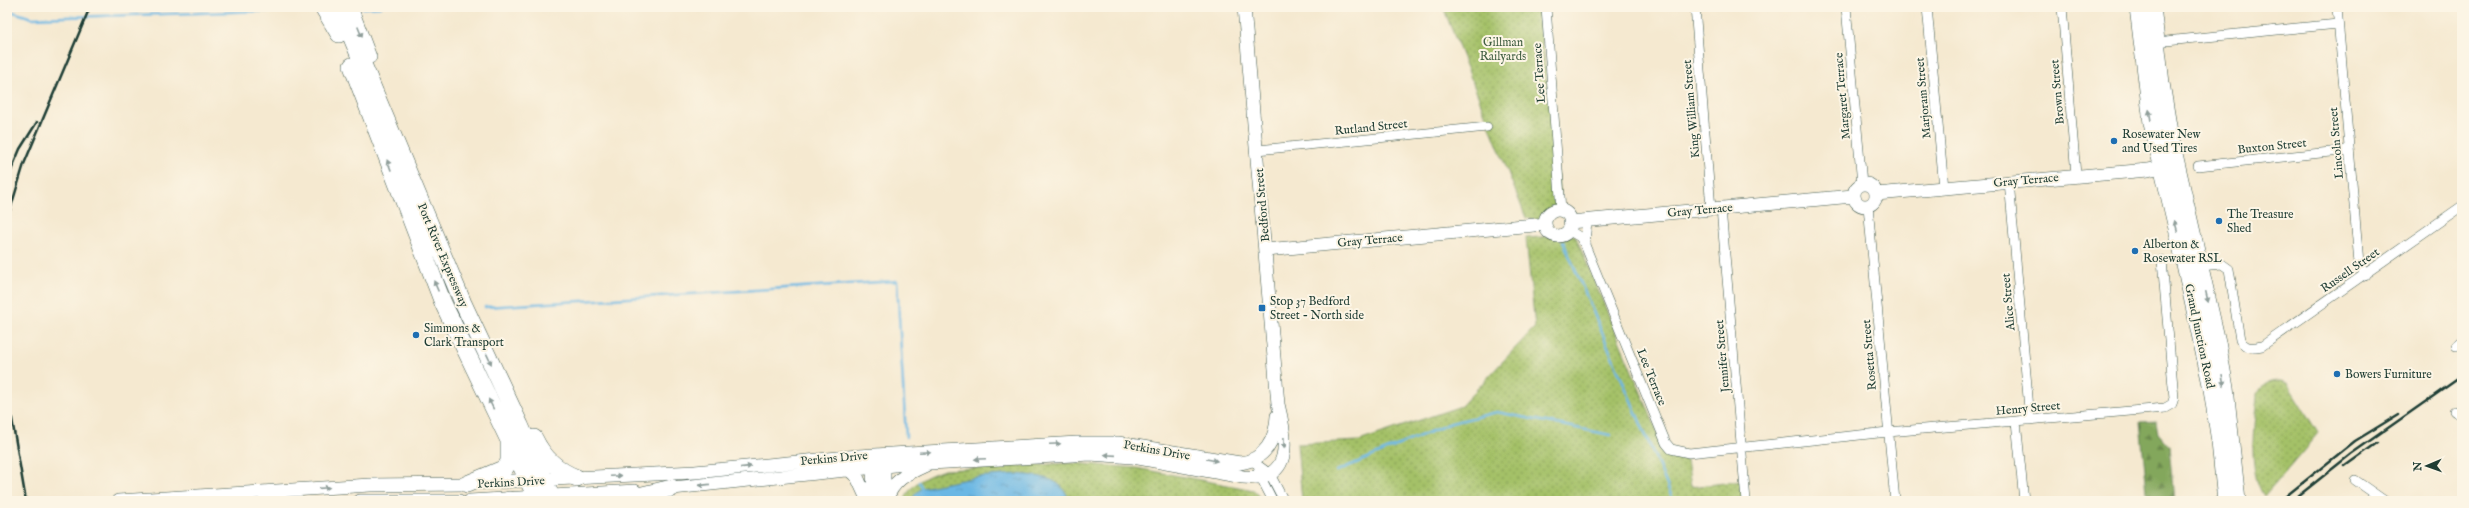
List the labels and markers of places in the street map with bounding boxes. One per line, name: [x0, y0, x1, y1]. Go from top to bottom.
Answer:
place label: Rosewater New and Used Tires: [2122, 127, 2202, 156]
marker: Rosewater New and Used Tires: [2109, 136, 2119, 146]
place label: The Treasure Shed: [2227, 207, 2294, 236]
marker: The Treasure Shed: [2214, 216, 2224, 226]
place label: Alberton & Rosewater RSL: [2142, 237, 2222, 266]
marker: Alberton & Rosewater RSL: [2130, 246, 2140, 256]
place label: Stop 37 Bedford Street - North side: [1270, 294, 1364, 323]
marker: Stop 37 Bedford Street - North side: [1257, 303, 1267, 313]
place label: Simmons & Clark Transport: [424, 321, 504, 351]
marker: Simmons & Clark Transport: [411, 330, 421, 340]
place label: Bowers Furniture: [2345, 367, 2432, 382]
marker: Bowers Furniture: [2332, 369, 2342, 379]

